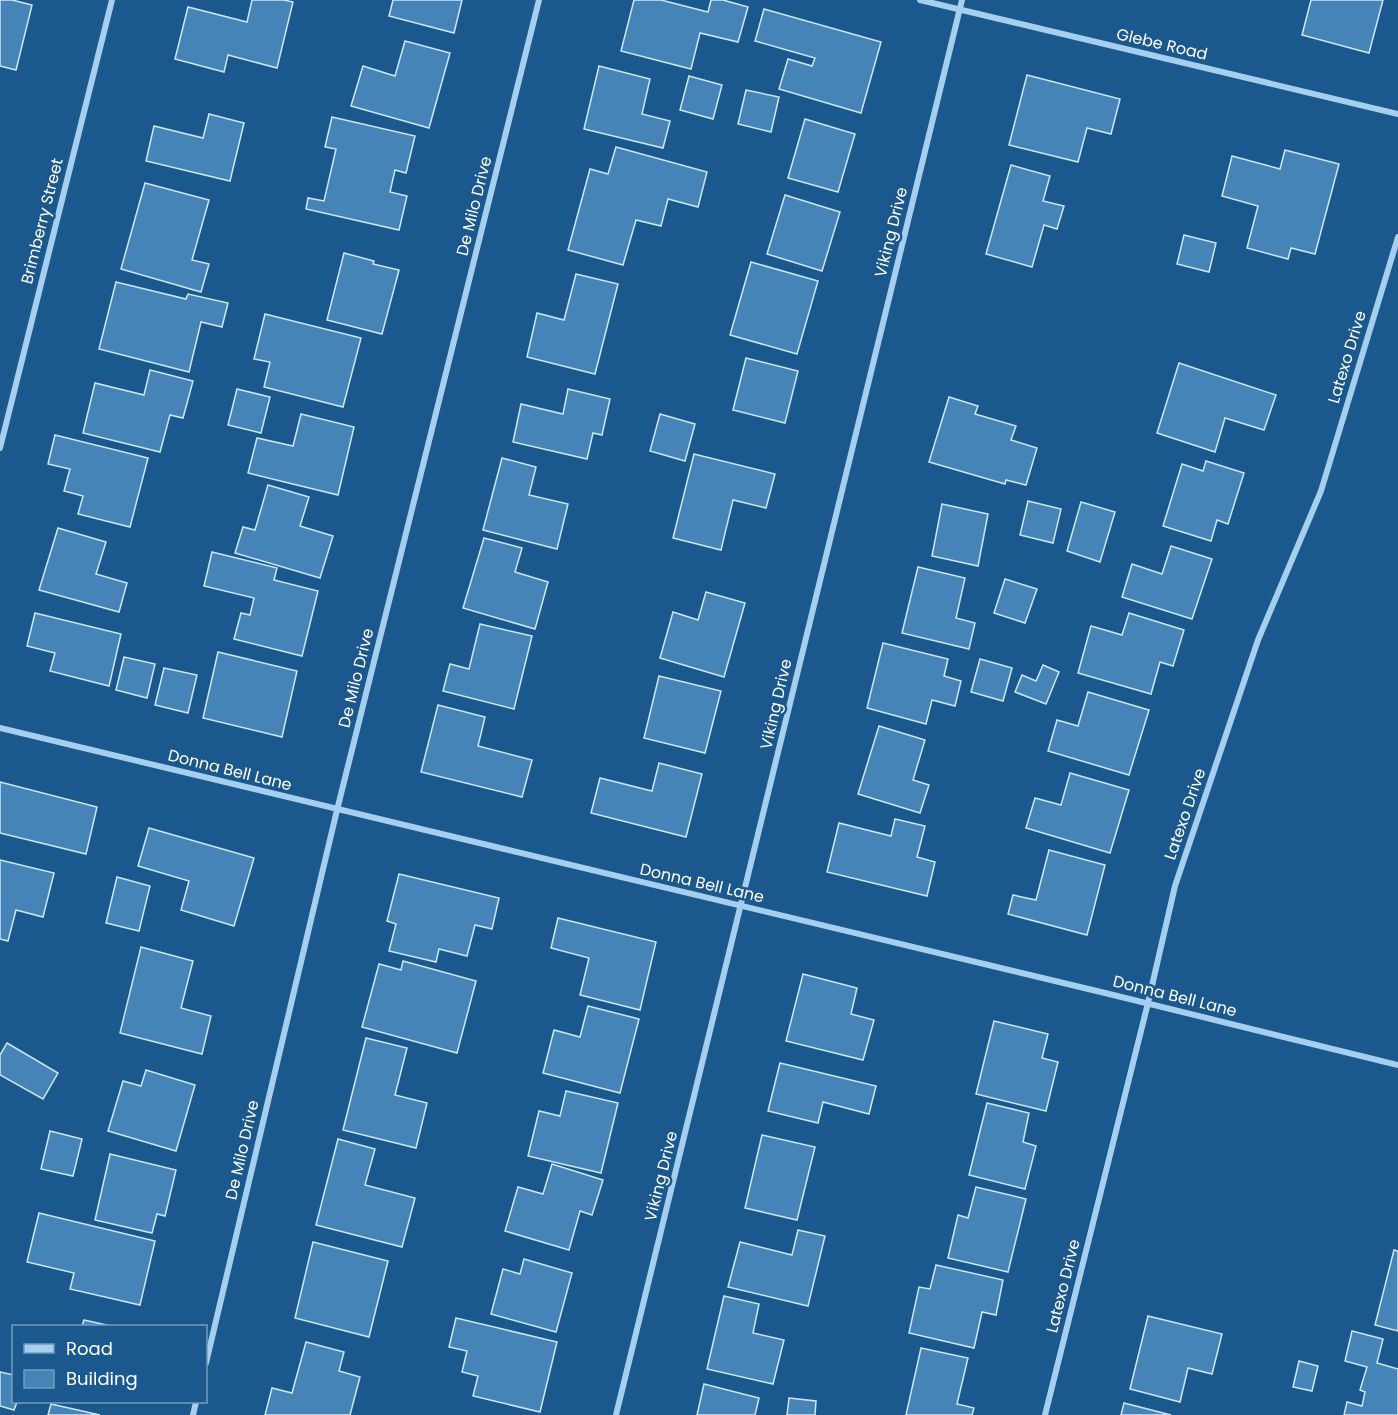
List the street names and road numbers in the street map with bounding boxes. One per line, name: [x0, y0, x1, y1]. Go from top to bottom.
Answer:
street label: Glebe Road: [1114, 22, 1210, 66]
street label: De Milo Drive: [451, 154, 497, 258]
street label: Brimberry Street: [15, 155, 69, 286]
street label: Viking Drive: [869, 184, 913, 280]
street label: Latexo Drive: [1322, 308, 1372, 406]
street label: De Milo Drive: [333, 626, 379, 730]
street label: Viking Drive: [754, 656, 798, 752]
street label: Donna Bell Lane: [166, 743, 294, 797]
street label: Latexo Drive: [1159, 765, 1211, 863]
street label: Donna Bell Lane: [638, 858, 766, 908]
street label: Donna Bell Lane: [1111, 969, 1239, 1023]
street label: De Milo Drive: [219, 1098, 265, 1202]
street label: Viking Drive: [639, 1128, 683, 1224]
street label: Latexo Drive: [1040, 1237, 1086, 1335]

